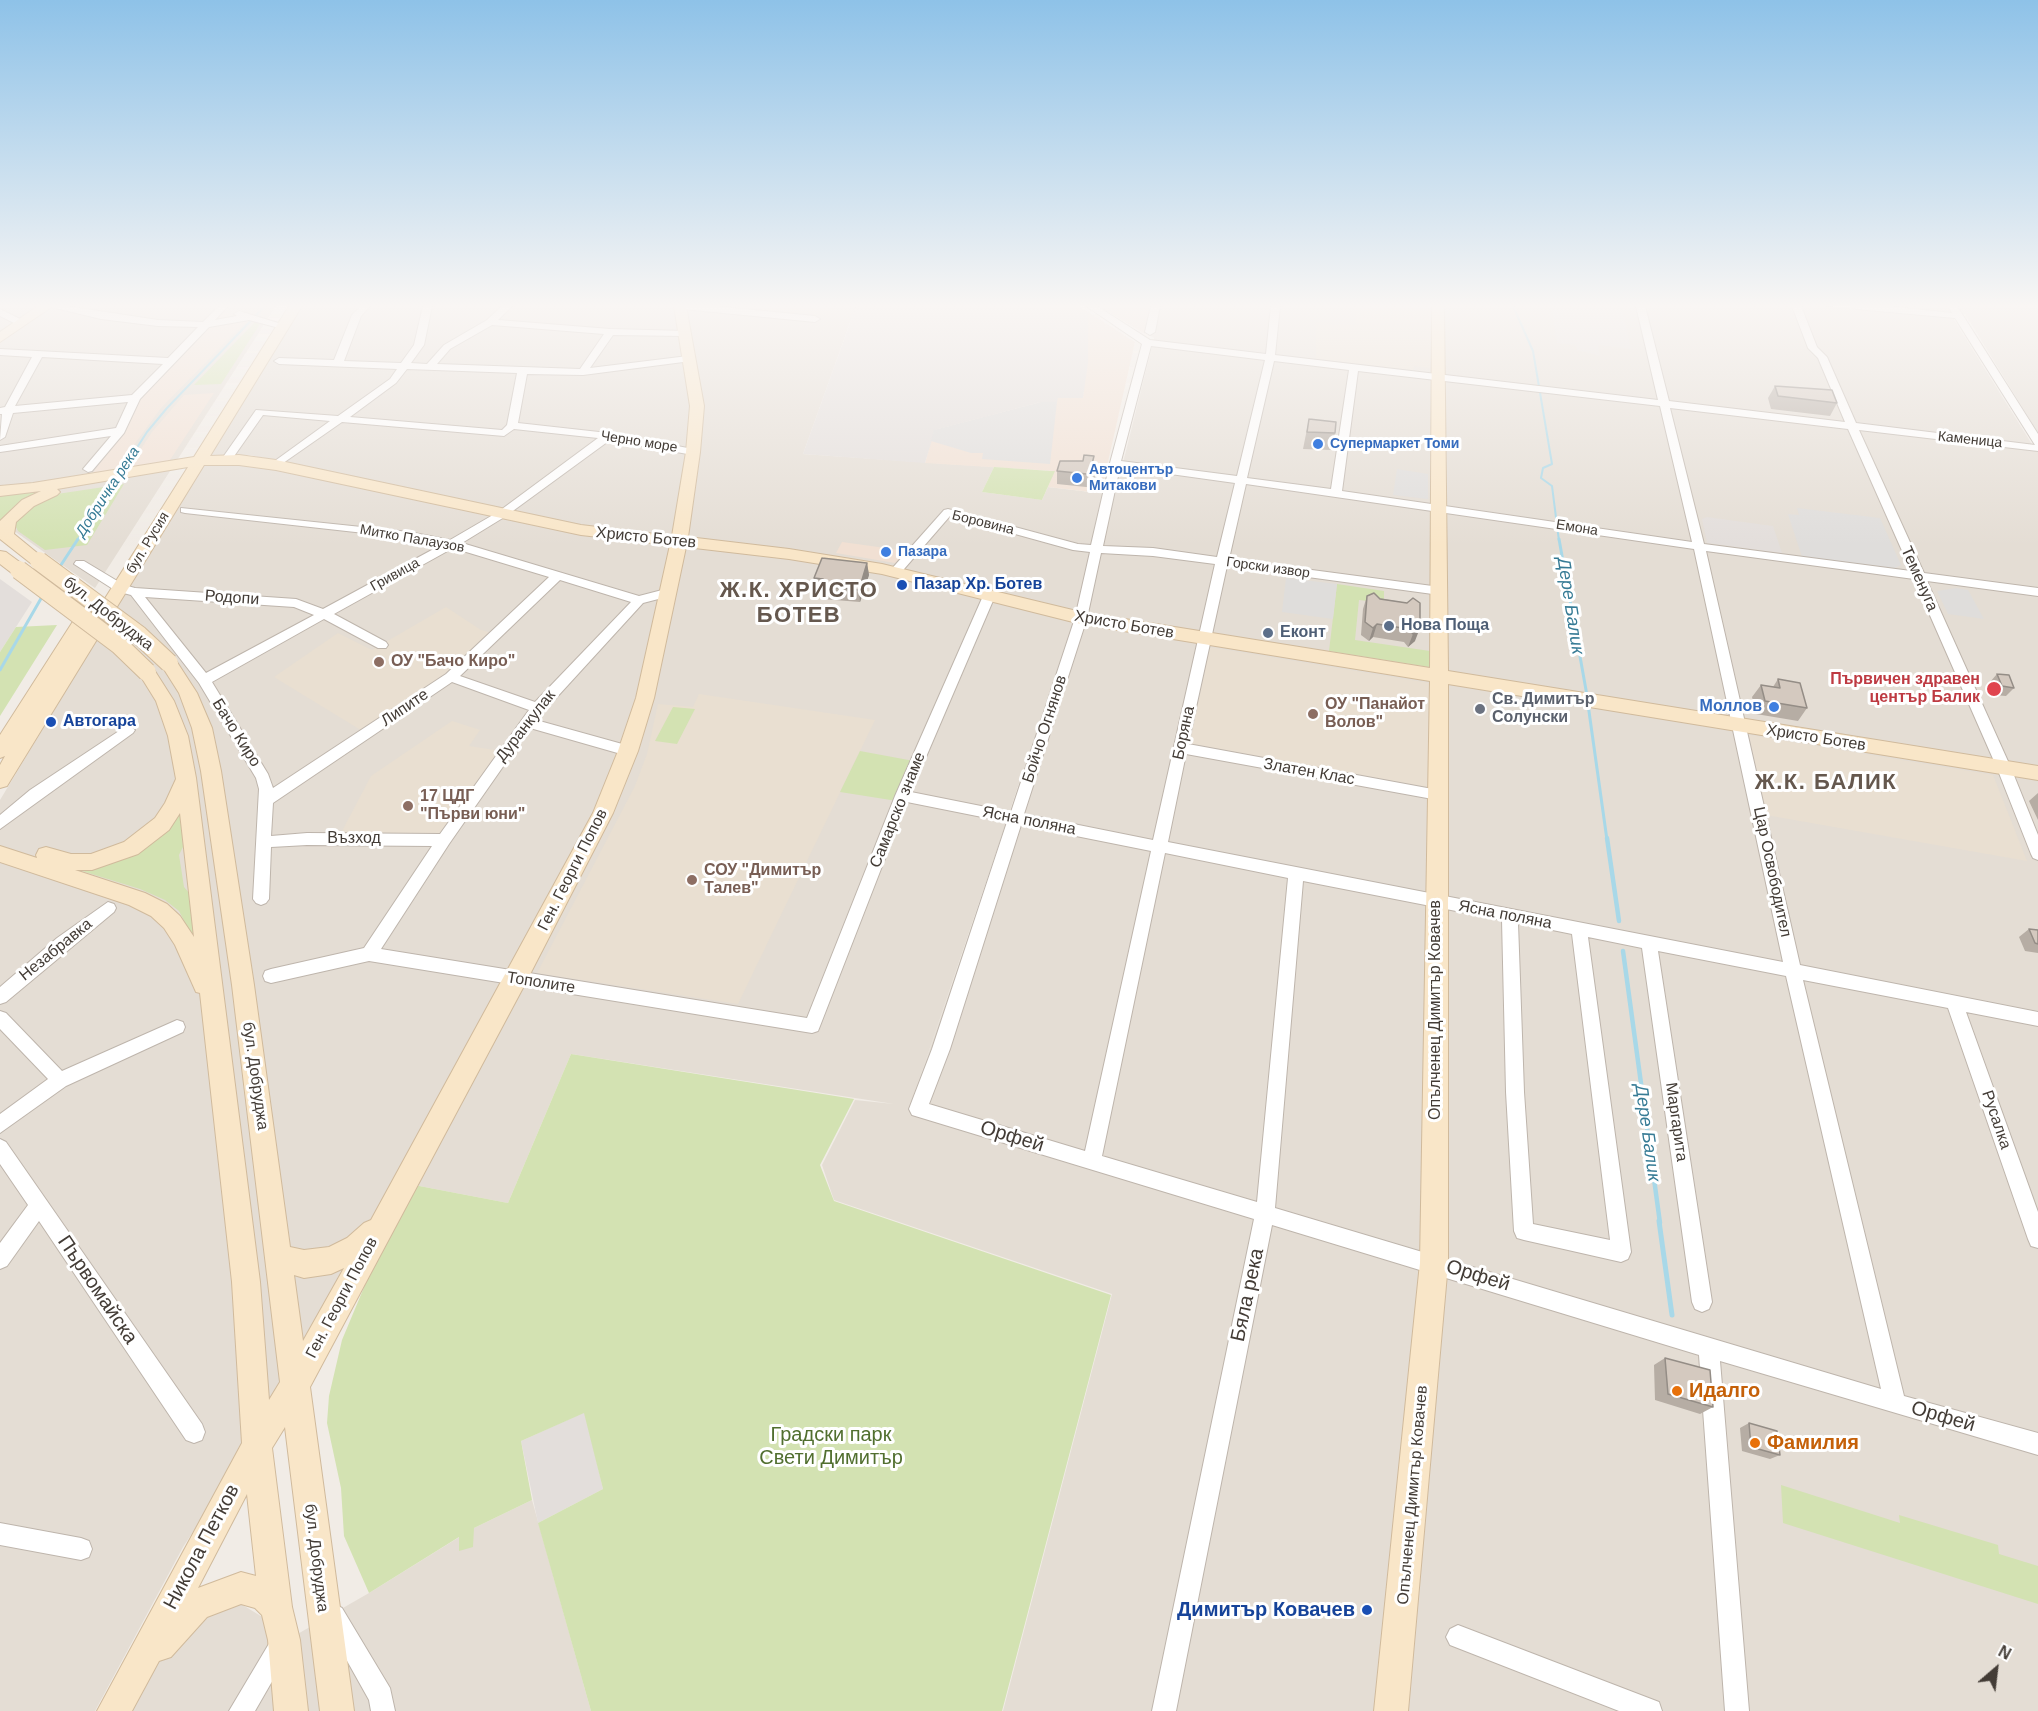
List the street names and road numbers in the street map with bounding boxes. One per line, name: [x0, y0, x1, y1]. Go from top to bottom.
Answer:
street label: Черно море: [600, 428, 678, 456]
street label: Каменица: [1937, 428, 2003, 452]
street label: Боровина: [950, 507, 1016, 539]
street label: бул. Русия: [123, 509, 173, 577]
street label: Емона: [1555, 516, 1599, 540]
street label: Митко Палаузов: [358, 522, 466, 556]
street label: Христо Ботев: [595, 523, 697, 553]
street label: Теменуга: [1896, 544, 1942, 614]
street label: Горски извор: [1225, 554, 1311, 582]
street label: Гривица: [368, 555, 422, 595]
street label: бул. Добруджа: [59, 573, 157, 655]
street label: Родопи: [204, 587, 260, 609]
street label: Христо Ботев: [1073, 607, 1175, 643]
street label: Бойчо Огнянов: [1019, 673, 1071, 785]
street label: Липите: [378, 685, 432, 731]
street label: Дуранкулак: [492, 686, 560, 766]
street label: Бачо Киро: [208, 695, 264, 771]
street label: Боряна: [1169, 704, 1199, 762]
street label: Христо Ботев: [1765, 721, 1867, 755]
street label: Самарско знаме: [866, 749, 930, 871]
street label: Златен Клас: [1262, 755, 1356, 789]
street label: Ясна поляна: [981, 803, 1077, 839]
street label: Цар Освободител: [1749, 805, 1795, 939]
street label: Ген. Георги Попов: [534, 806, 612, 934]
street label: Възход: [327, 829, 381, 849]
street label: Ясна поляна: [1457, 897, 1553, 933]
street label: Опълченец Димитър Ковачев: [1426, 900, 1446, 1120]
street label: Незабравка: [16, 915, 96, 985]
street label: Тополите: [505, 968, 577, 998]
street label: бул. Добруджа: [238, 1021, 272, 1131]
street label: Маргарита: [1661, 1081, 1691, 1163]
street label: Русалка: [1977, 1088, 2015, 1152]
street label: Орфей: [977, 1116, 1047, 1158]
street label: Първомайска: [52, 1231, 142, 1349]
street label: Ген. Георги Попов: [302, 1234, 382, 1362]
street label: Бяла река: [1226, 1246, 1270, 1344]
street label: Орфей: [1443, 1255, 1513, 1297]
street label: Опълченец Димитър Ковачев: [1394, 1385, 1432, 1605]
street label: Орфей: [1908, 1396, 1978, 1438]
street label: Никола Петков: [159, 1480, 245, 1614]
street label: бул. Добруджа: [300, 1503, 332, 1613]

